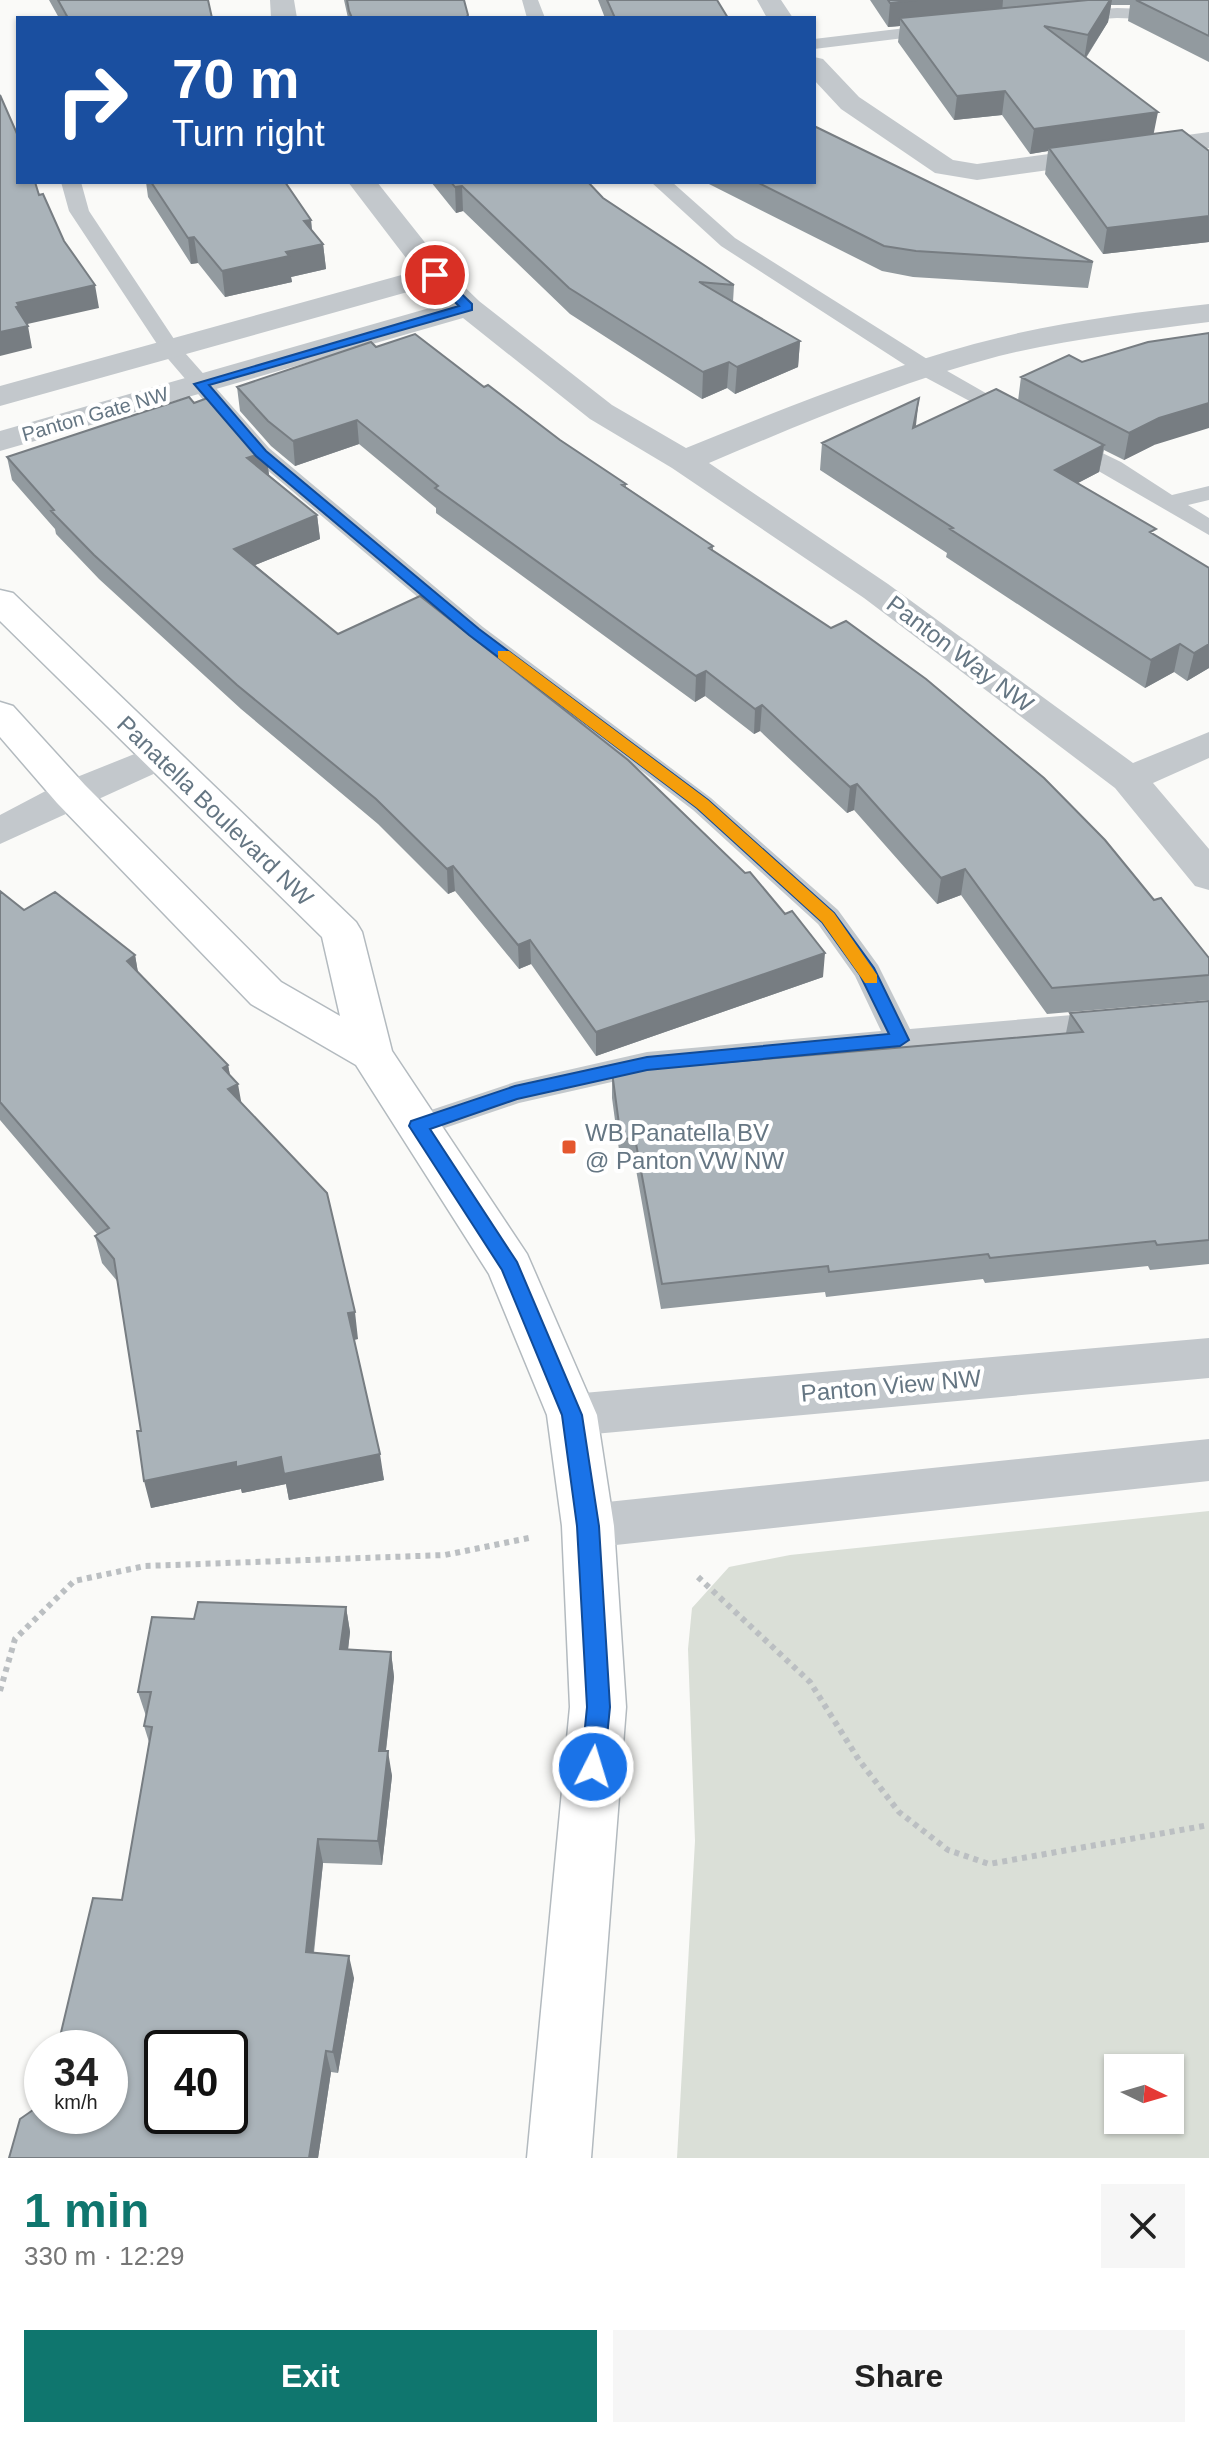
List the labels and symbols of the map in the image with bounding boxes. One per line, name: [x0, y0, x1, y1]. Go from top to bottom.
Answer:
pin: [401, 241, 469, 309]
street label: Panton Gate NW: [19, 383, 171, 445]
street label: Panton Way NW: [882, 590, 1039, 718]
street label: Panatella Boulevard NW: [112, 710, 319, 911]
place label: WB Panatella BV @ Panton VW NW: [585, 1119, 784, 1174]
marker: WB Panatella BV @ Panton VW NW: [560, 1138, 578, 1156]
street label: Panton View NW: [800, 1364, 983, 1407]
position arrow: [551, 1725, 635, 1809]
speed limit sign: 40: [144, 2030, 248, 2134]
north arrow: [1104, 2054, 1184, 2134]

